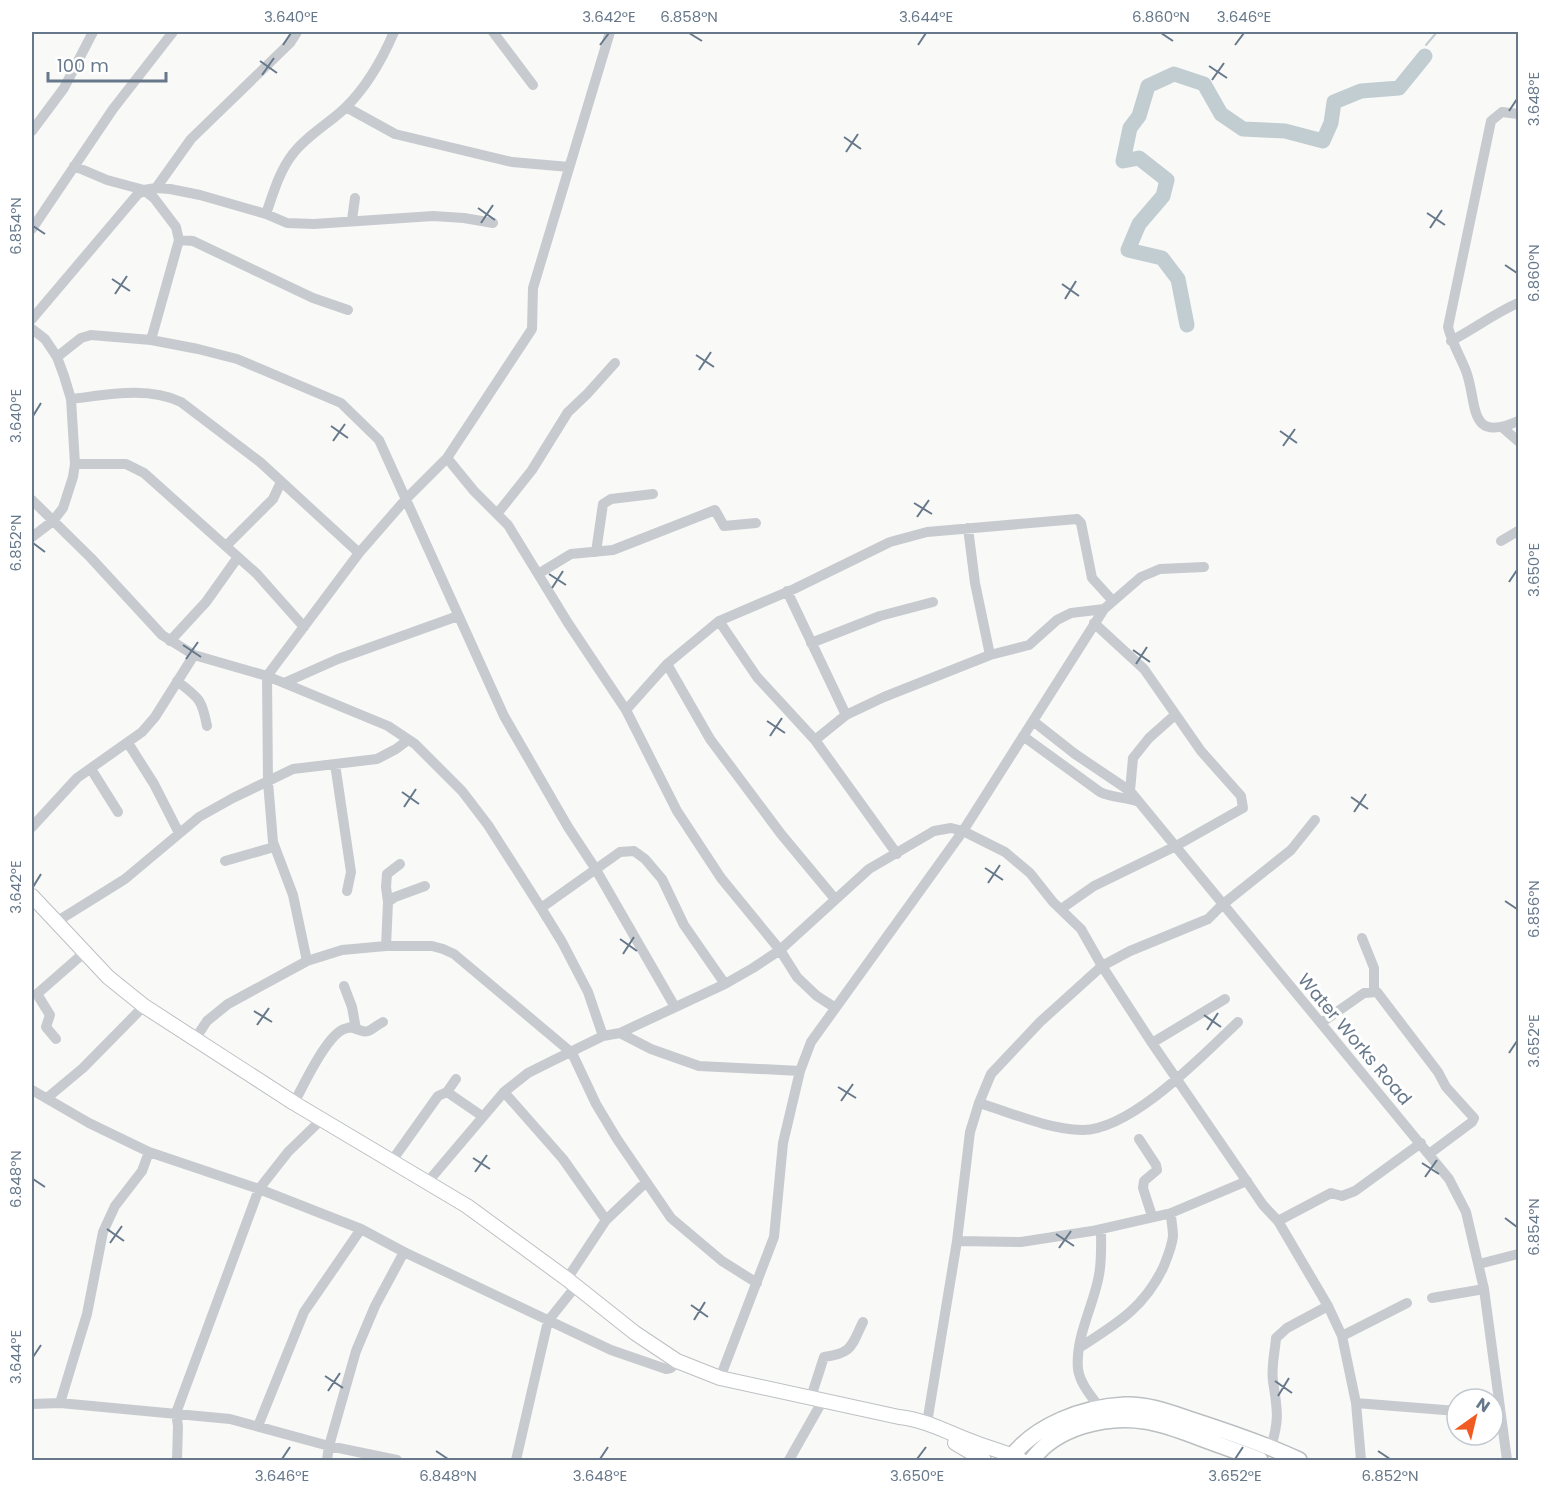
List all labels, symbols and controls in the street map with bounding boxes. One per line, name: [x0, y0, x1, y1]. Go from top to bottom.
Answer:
text: 3.640°E: [264, 6, 318, 27]
text: 3.642°E: [582, 6, 636, 27]
text: 6.858°N: [660, 6, 718, 27]
text: 3.644°E: [899, 6, 953, 27]
text: 6.860°N: [1132, 6, 1190, 27]
text: 3.646°E: [1217, 6, 1271, 27]
scale bar: [48, 45, 166, 83]
text: 100 m: [57, 53, 109, 78]
text: 3.648°E: [1523, 72, 1544, 126]
text: 6.854°N: [5, 197, 26, 255]
text: 6.860°N: [1523, 244, 1544, 302]
text: 3.640°E: [5, 389, 26, 443]
text: 6.852°N: [5, 515, 26, 571]
text: 3.650°E: [1523, 543, 1544, 597]
text: 3.642°E: [5, 860, 26, 914]
text: 6.856°N: [1523, 880, 1544, 938]
street label: Water Works Road: [1292, 968, 1418, 1110]
text: 3.652°E: [1523, 1014, 1544, 1068]
text: 6.848°N: [5, 1150, 26, 1208]
text: 6.854°N: [1523, 1198, 1544, 1256]
text: 3.644°E: [5, 1330, 26, 1384]
north arrow: [1445, 1387, 1505, 1447]
text: N: [1472, 1392, 1495, 1418]
text: 3.646°E: [255, 1465, 309, 1486]
text: 6.848°N: [419, 1465, 477, 1486]
text: 3.648°E: [573, 1465, 627, 1486]
text: 3.650°E: [890, 1465, 944, 1486]
text: 3.652°E: [1208, 1465, 1262, 1486]
text: 6.852°N: [1362, 1465, 1418, 1486]

